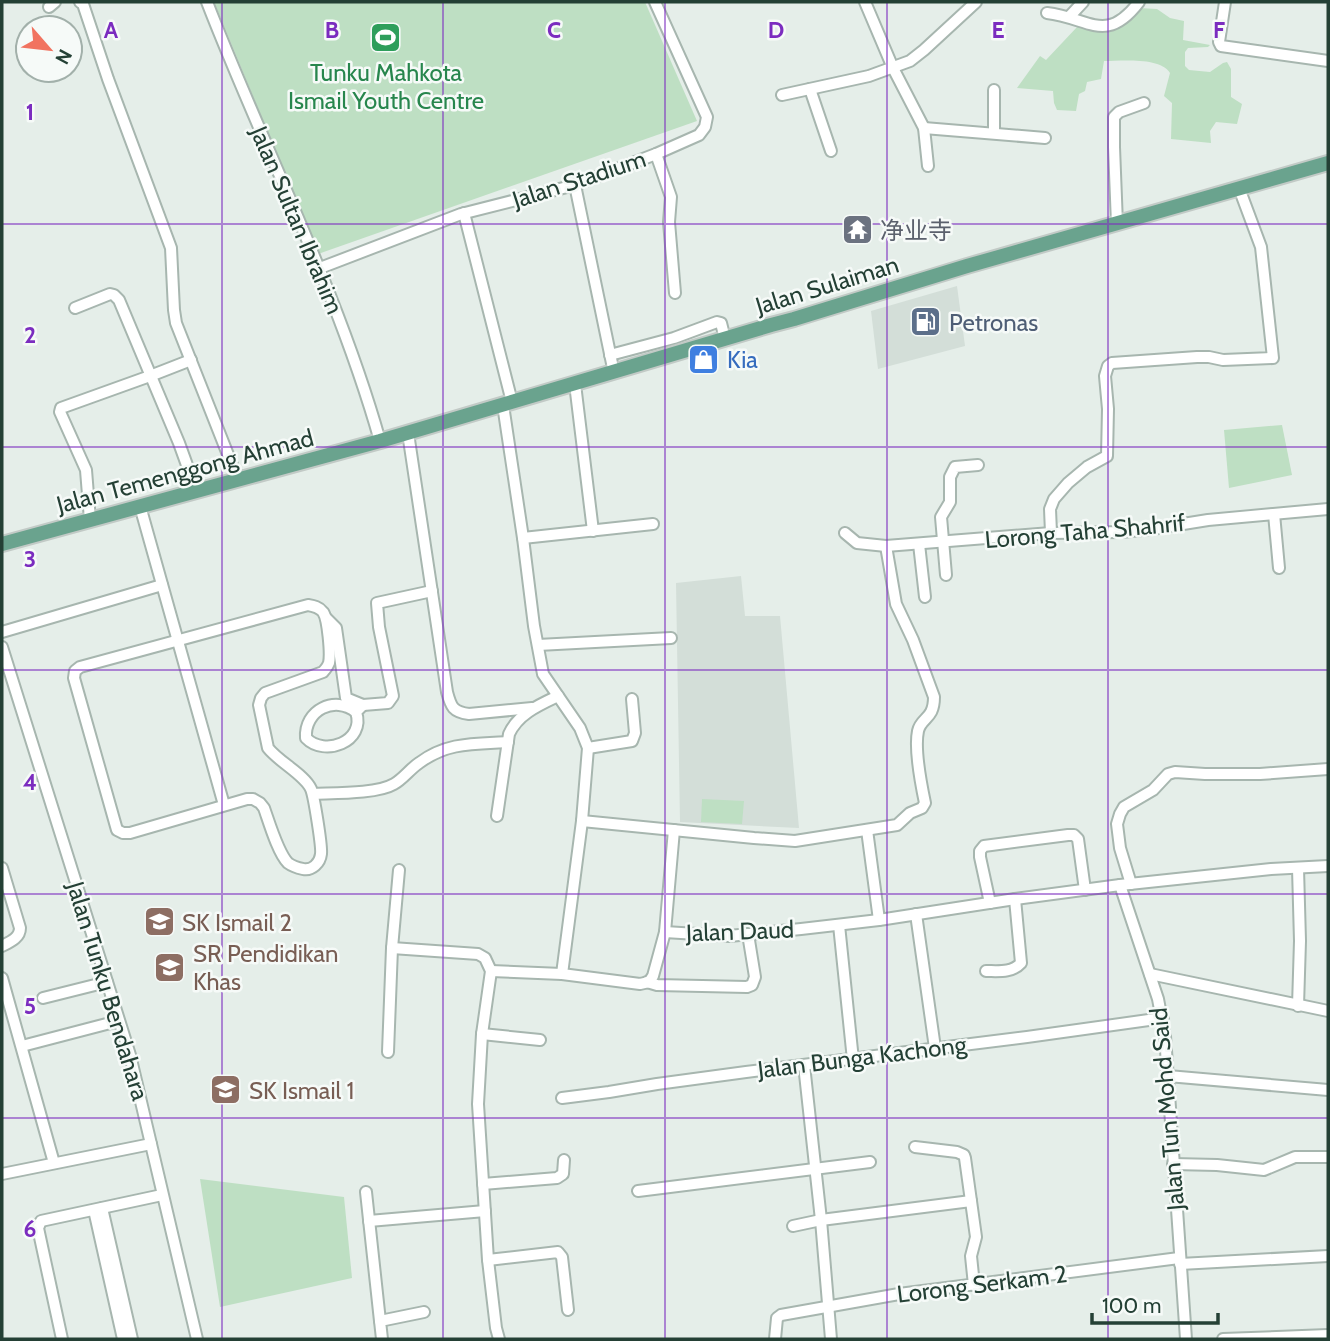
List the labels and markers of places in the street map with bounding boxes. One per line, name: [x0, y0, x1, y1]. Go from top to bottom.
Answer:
sports icon: Tunku Mahkota Ismail Youth Centre: [369, 21, 403, 55]
place label: Tunku Mahkota Ismail Youth Centre: [288, 58, 484, 115]
temple icon: 净业寺: [840, 213, 874, 247]
place label: 净业寺: [880, 216, 952, 245]
fuel station icon: Petronas: [909, 305, 943, 339]
place label: Petronas: [949, 308, 1038, 337]
shop icon: Kia: [687, 342, 721, 376]
place label: Kia: [727, 345, 758, 374]
school or university icon: SK Ismail 2: [142, 905, 176, 939]
place label: SK Ismail 2: [182, 908, 292, 937]
place label: SR Pendidikan Khas: [193, 939, 338, 996]
school or university icon: SR Pendidikan Khas: [153, 950, 187, 984]
school or university icon: SK Ismail 1: [209, 1073, 243, 1107]
place label: SK Ismail 1: [249, 1076, 354, 1105]

